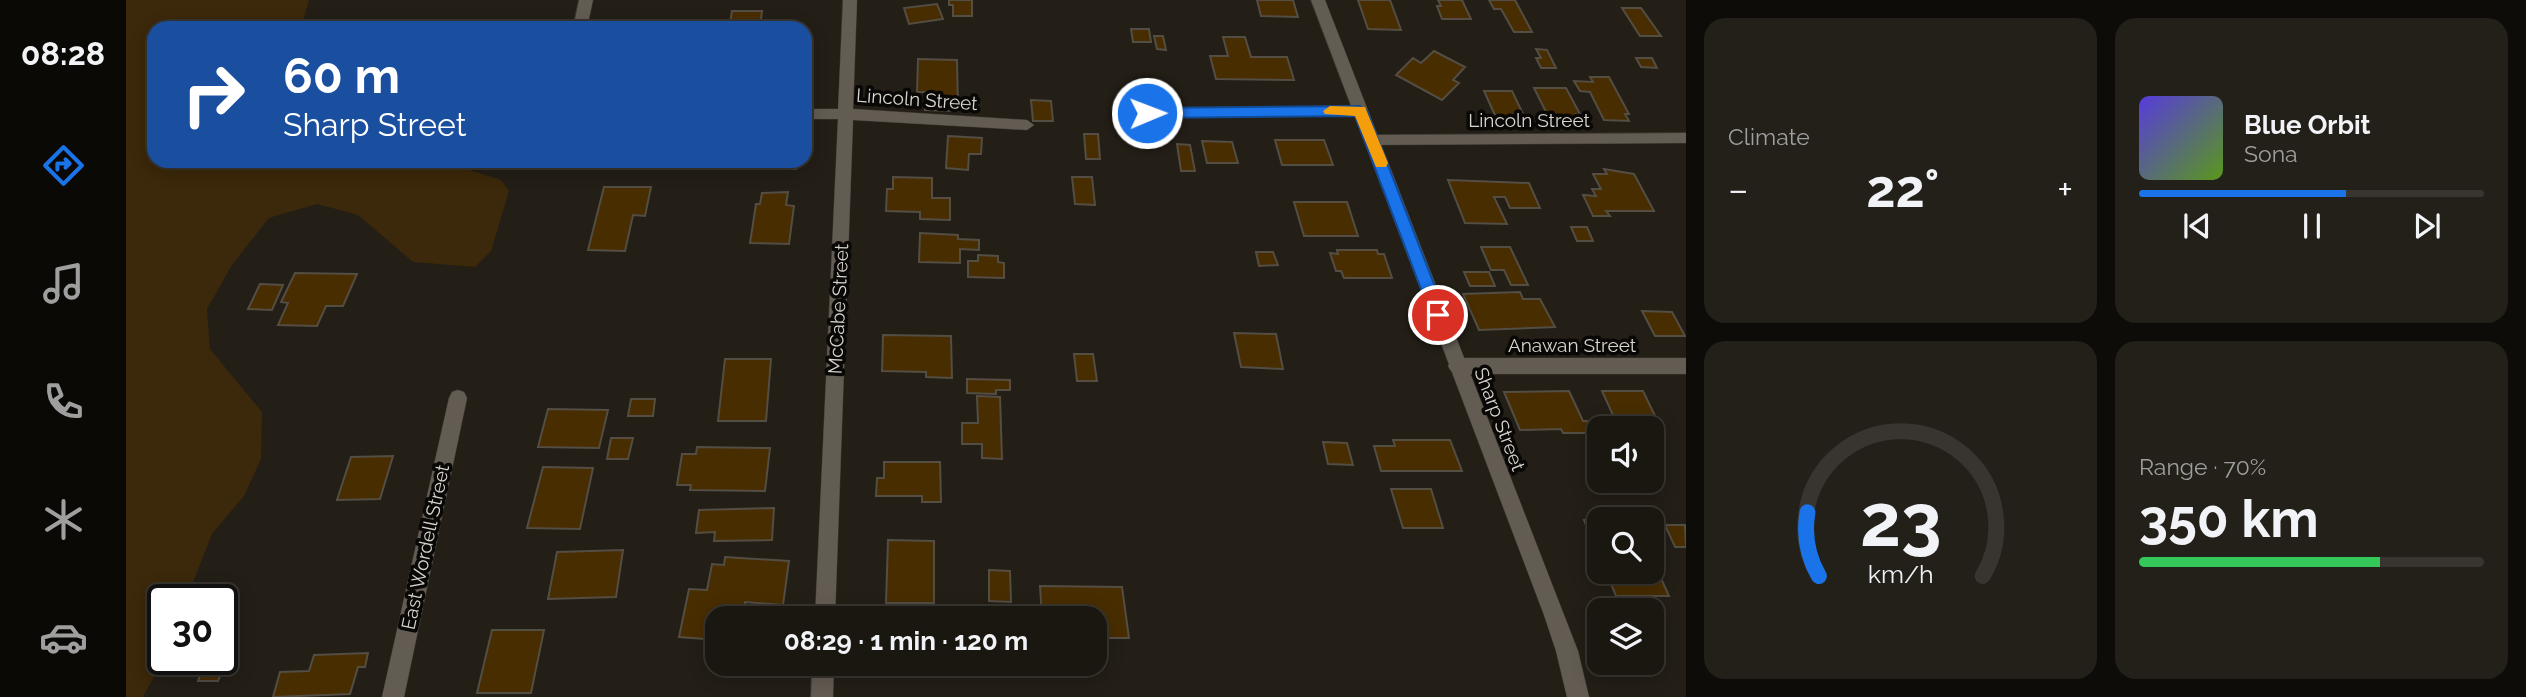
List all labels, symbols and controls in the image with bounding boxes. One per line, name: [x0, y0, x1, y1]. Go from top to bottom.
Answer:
text: 08:28: [21, 35, 105, 72]
text: 60 m: [283, 47, 400, 104]
icon: right: [168, 49, 259, 140]
position arrow: [1110, 76, 1184, 150]
street label: Lincoln Street: [856, 84, 979, 114]
text: Sharp Street: [283, 106, 466, 143]
street label: Lincoln Street: [1468, 109, 1590, 131]
text: Blue Orbit: [2244, 110, 2371, 140]
text: Climate: [1728, 123, 1810, 150]
text: Sona: [2244, 140, 2298, 167]
icon: directions: [39, 141, 88, 190]
text: 22°: [1866, 158, 1939, 219]
text: −: [1728, 167, 1748, 212]
text: +: [2057, 167, 2073, 212]
icon: previous: [2178, 207, 2216, 245]
icon: pause: [2293, 207, 2331, 245]
icon: next: [2408, 207, 2446, 245]
street label: McCabe Street: [824, 243, 852, 375]
icon: music: [39, 259, 88, 308]
pin: [1408, 285, 1468, 345]
icon: arrive: [1419, 296, 1457, 334]
street label: Anawan Street: [1508, 334, 1637, 356]
street label: Sharp Street: [1470, 364, 1530, 474]
icon: phone: [39, 377, 88, 426]
map controls: [1587, 416, 1664, 675]
button: sound: [1587, 416, 1664, 493]
text: Range · 70%: [2139, 453, 2266, 480]
street label: East Wordell Street: [397, 462, 453, 632]
text: 23: [1860, 478, 1941, 563]
text: 350 km: [2139, 488, 2319, 549]
icon: climate: [39, 495, 88, 544]
button: search: [1587, 507, 1664, 584]
text: km/h: [1868, 559, 1933, 589]
speed limit sign: 30: [147, 584, 238, 675]
button: layers: [1587, 598, 1664, 675]
icon: car: [39, 613, 88, 662]
text: 08:29 · 1 min · 120 m: [784, 626, 1028, 656]

